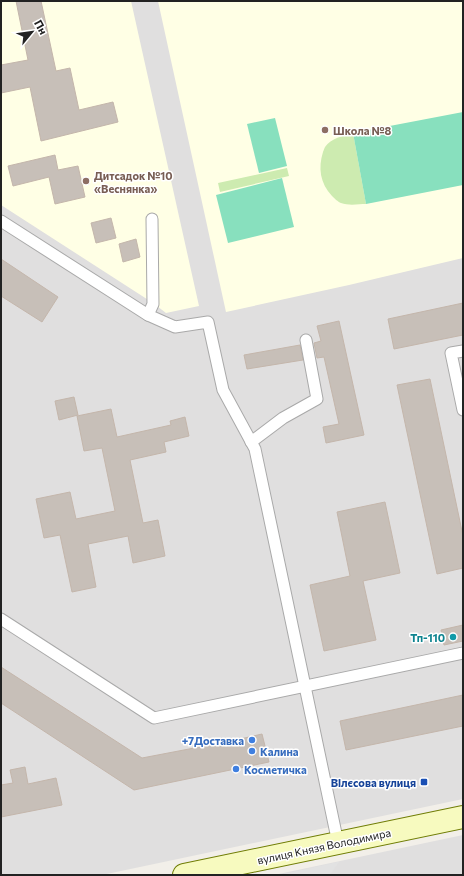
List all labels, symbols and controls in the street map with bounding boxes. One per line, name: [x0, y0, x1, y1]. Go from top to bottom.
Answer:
north arrow: [12, 12, 52, 52]
text: Пн: [32, 17, 50, 36]
place label: Школа №8: [333, 124, 392, 137]
marker: Школа №8: [320, 125, 330, 135]
place label: Дитсадок №10 «Веснянка»: [94, 169, 173, 195]
marker: Дитсадок №10 «Веснянка»: [81, 176, 91, 186]
place label: Тп-110: [410, 631, 445, 644]
marker: Тп-110: [448, 632, 458, 642]
place label: +7Доставка: [182, 734, 244, 747]
marker: +7Доставка: [247, 735, 257, 745]
place label: Калина: [260, 745, 299, 758]
marker: Калина: [247, 746, 257, 756]
place label: Косметичка: [244, 763, 307, 776]
marker: Косметичка: [231, 764, 241, 774]
place label: Вілєсова вулиця: [331, 776, 416, 789]
marker: Вілєсова вулиця: [419, 777, 429, 787]
street label: вулиця Князя Володимира: [256, 825, 392, 867]

